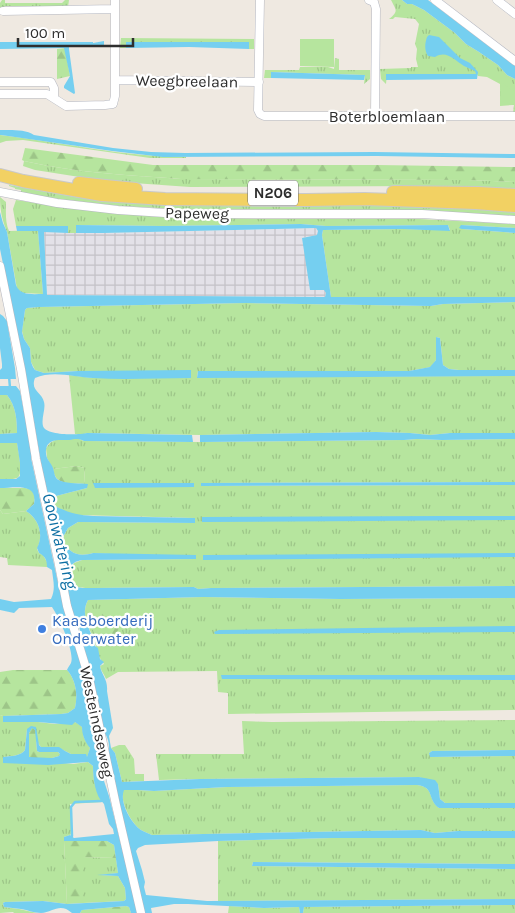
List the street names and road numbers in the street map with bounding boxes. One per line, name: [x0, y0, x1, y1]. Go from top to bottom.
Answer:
street label: Weegbreelaan: [135, 71, 239, 91]
street label: Boterbloemlaan: [329, 107, 445, 126]
road number: N206: [248, 180, 298, 206]
street label: Papeweg: [165, 203, 229, 223]
street label: Westeindseweg: [76, 664, 118, 780]

